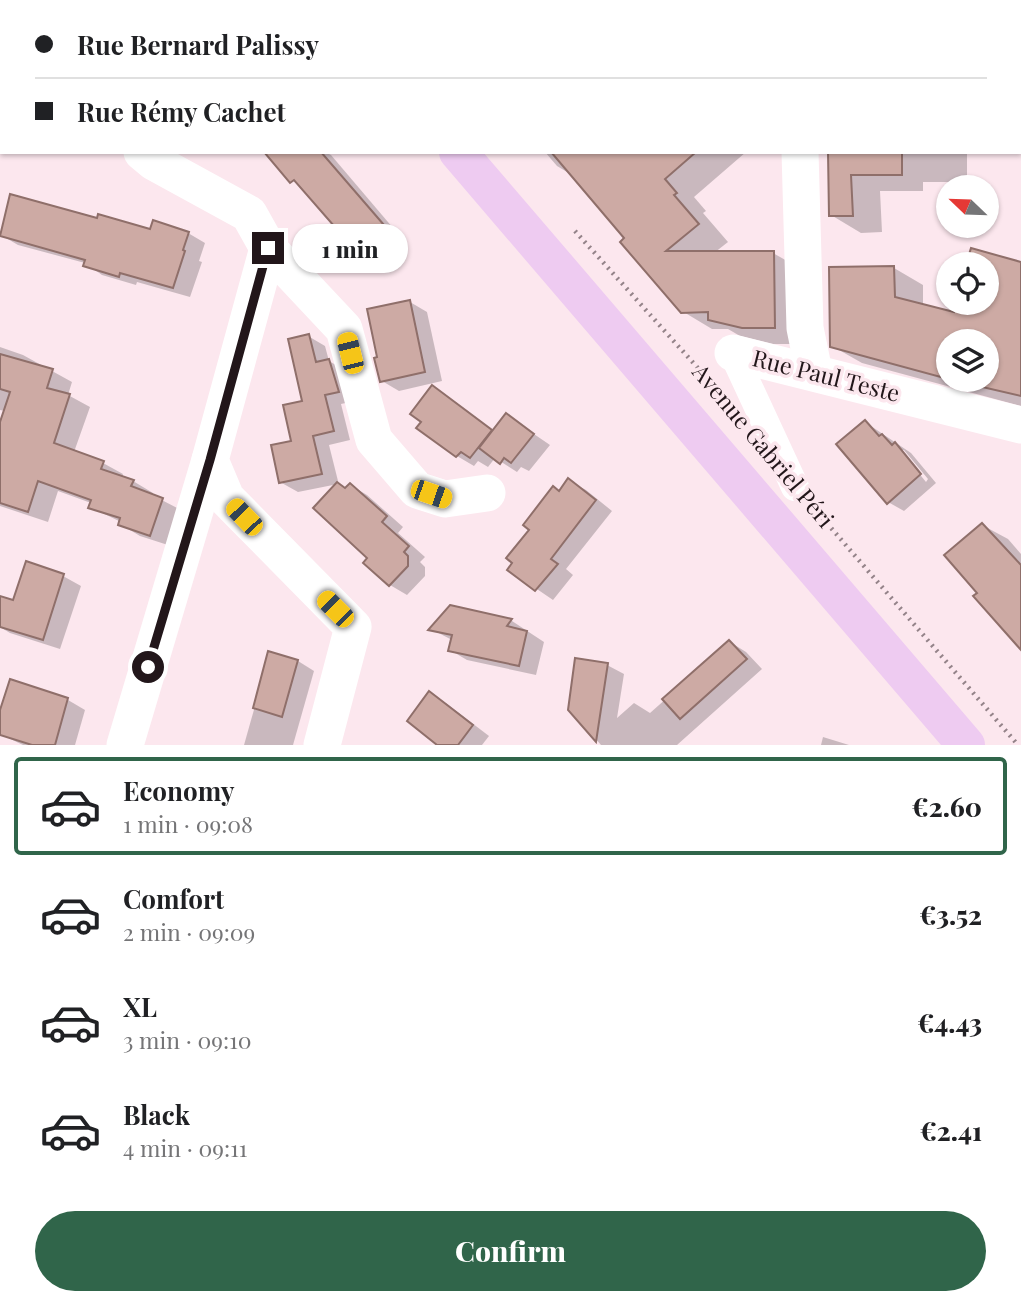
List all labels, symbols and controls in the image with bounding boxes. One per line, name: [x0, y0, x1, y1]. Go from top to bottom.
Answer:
text: Rue Bernard Palissy: [77, 27, 319, 62]
text: Rue Rémy Cachet: [77, 94, 286, 129]
north arrow: [936, 175, 999, 238]
map controls: [936, 175, 999, 392]
callout: 1 min: [292, 224, 408, 272]
route end: [252, 232, 284, 264]
text: 1 min: [322, 233, 378, 264]
button: locate: [936, 252, 999, 315]
button: layers: [936, 329, 999, 392]
car: [335, 330, 366, 376]
street label: Rue Paul Teste: [750, 341, 903, 408]
street label: Avenue Gabriel Péri: [686, 356, 842, 534]
car: [408, 477, 455, 511]
car: [222, 495, 267, 539]
car: [313, 587, 358, 631]
route start: [132, 651, 164, 683]
text: Economy: [123, 773, 234, 808]
icon: car: [39, 775, 102, 838]
text: €2.60: [912, 789, 982, 824]
text: 1 min · 09:08: [123, 808, 253, 839]
text: Comfort: [123, 881, 224, 916]
icon: car: [39, 883, 102, 946]
text: €3.52: [919, 897, 982, 932]
text: 2 min · 09:09: [123, 916, 255, 947]
text: XL: [123, 989, 157, 1024]
icon: car: [39, 991, 102, 1054]
text: €4.43: [917, 1005, 982, 1040]
text: 3 min · 09:10: [123, 1024, 251, 1055]
text: Black: [123, 1097, 190, 1132]
icon: car: [39, 1099, 102, 1162]
text: €2.41: [920, 1113, 982, 1148]
text: 4 min · 09:11: [123, 1132, 247, 1163]
button: Confirm: [35, 1211, 986, 1291]

